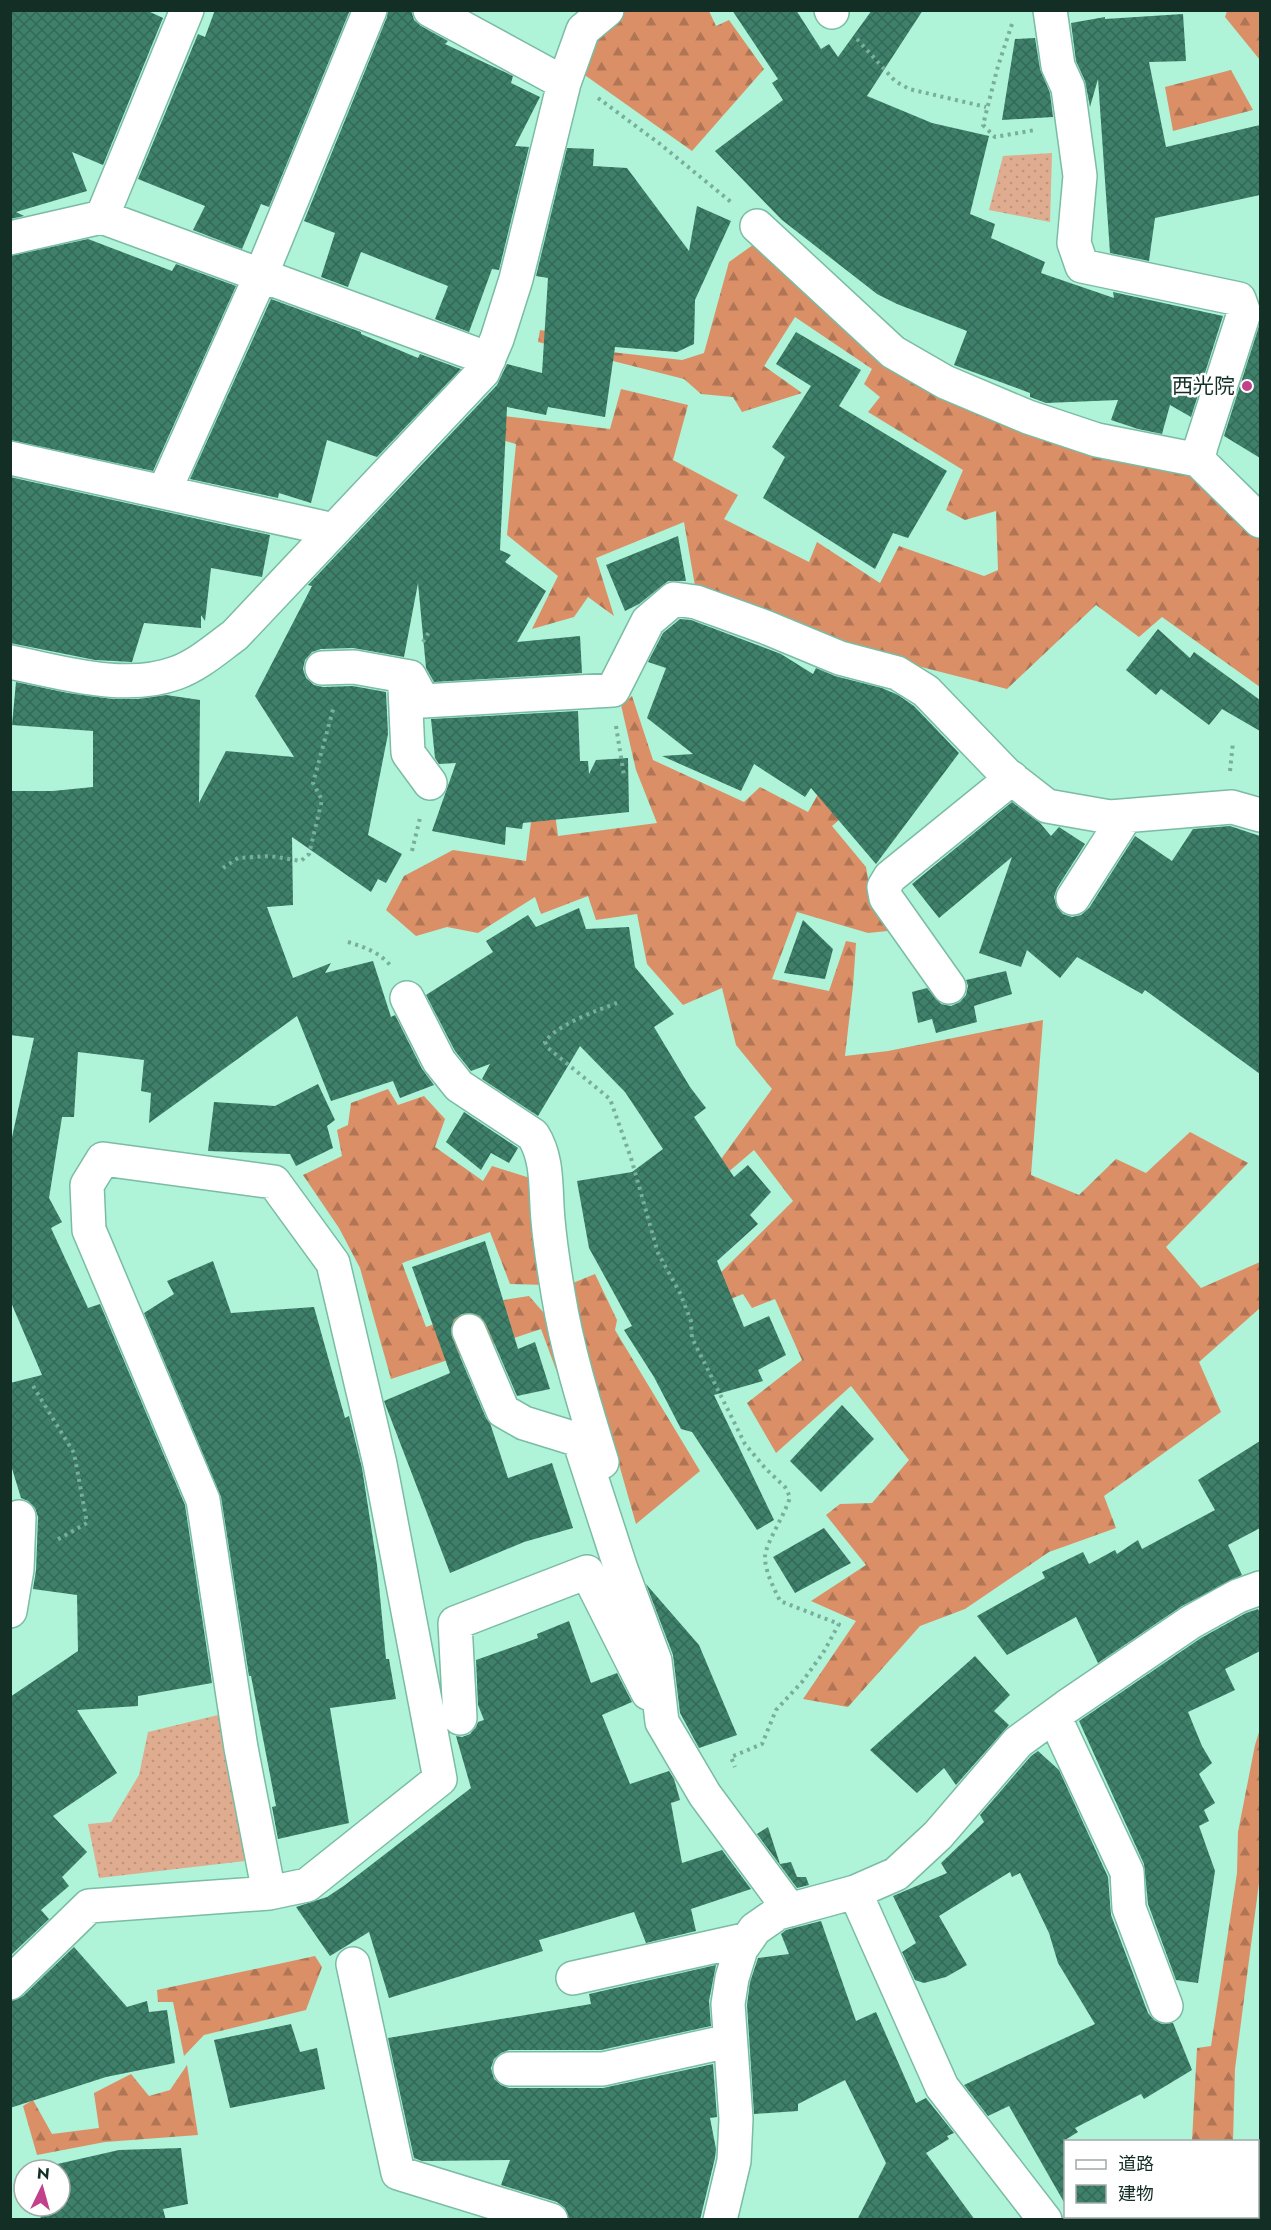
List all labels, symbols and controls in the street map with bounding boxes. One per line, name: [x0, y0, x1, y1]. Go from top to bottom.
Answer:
place label: 西光院: [1172, 371, 1235, 401]
marker: 西光院: [1240, 379, 1254, 393]
legend: [1064, 2140, 1259, 2218]
text: 道路: [1118, 2151, 1154, 2177]
north arrow: [12, 2158, 72, 2218]
text: N: [36, 2162, 51, 2186]
text: 建物: [1118, 2181, 1154, 2207]

